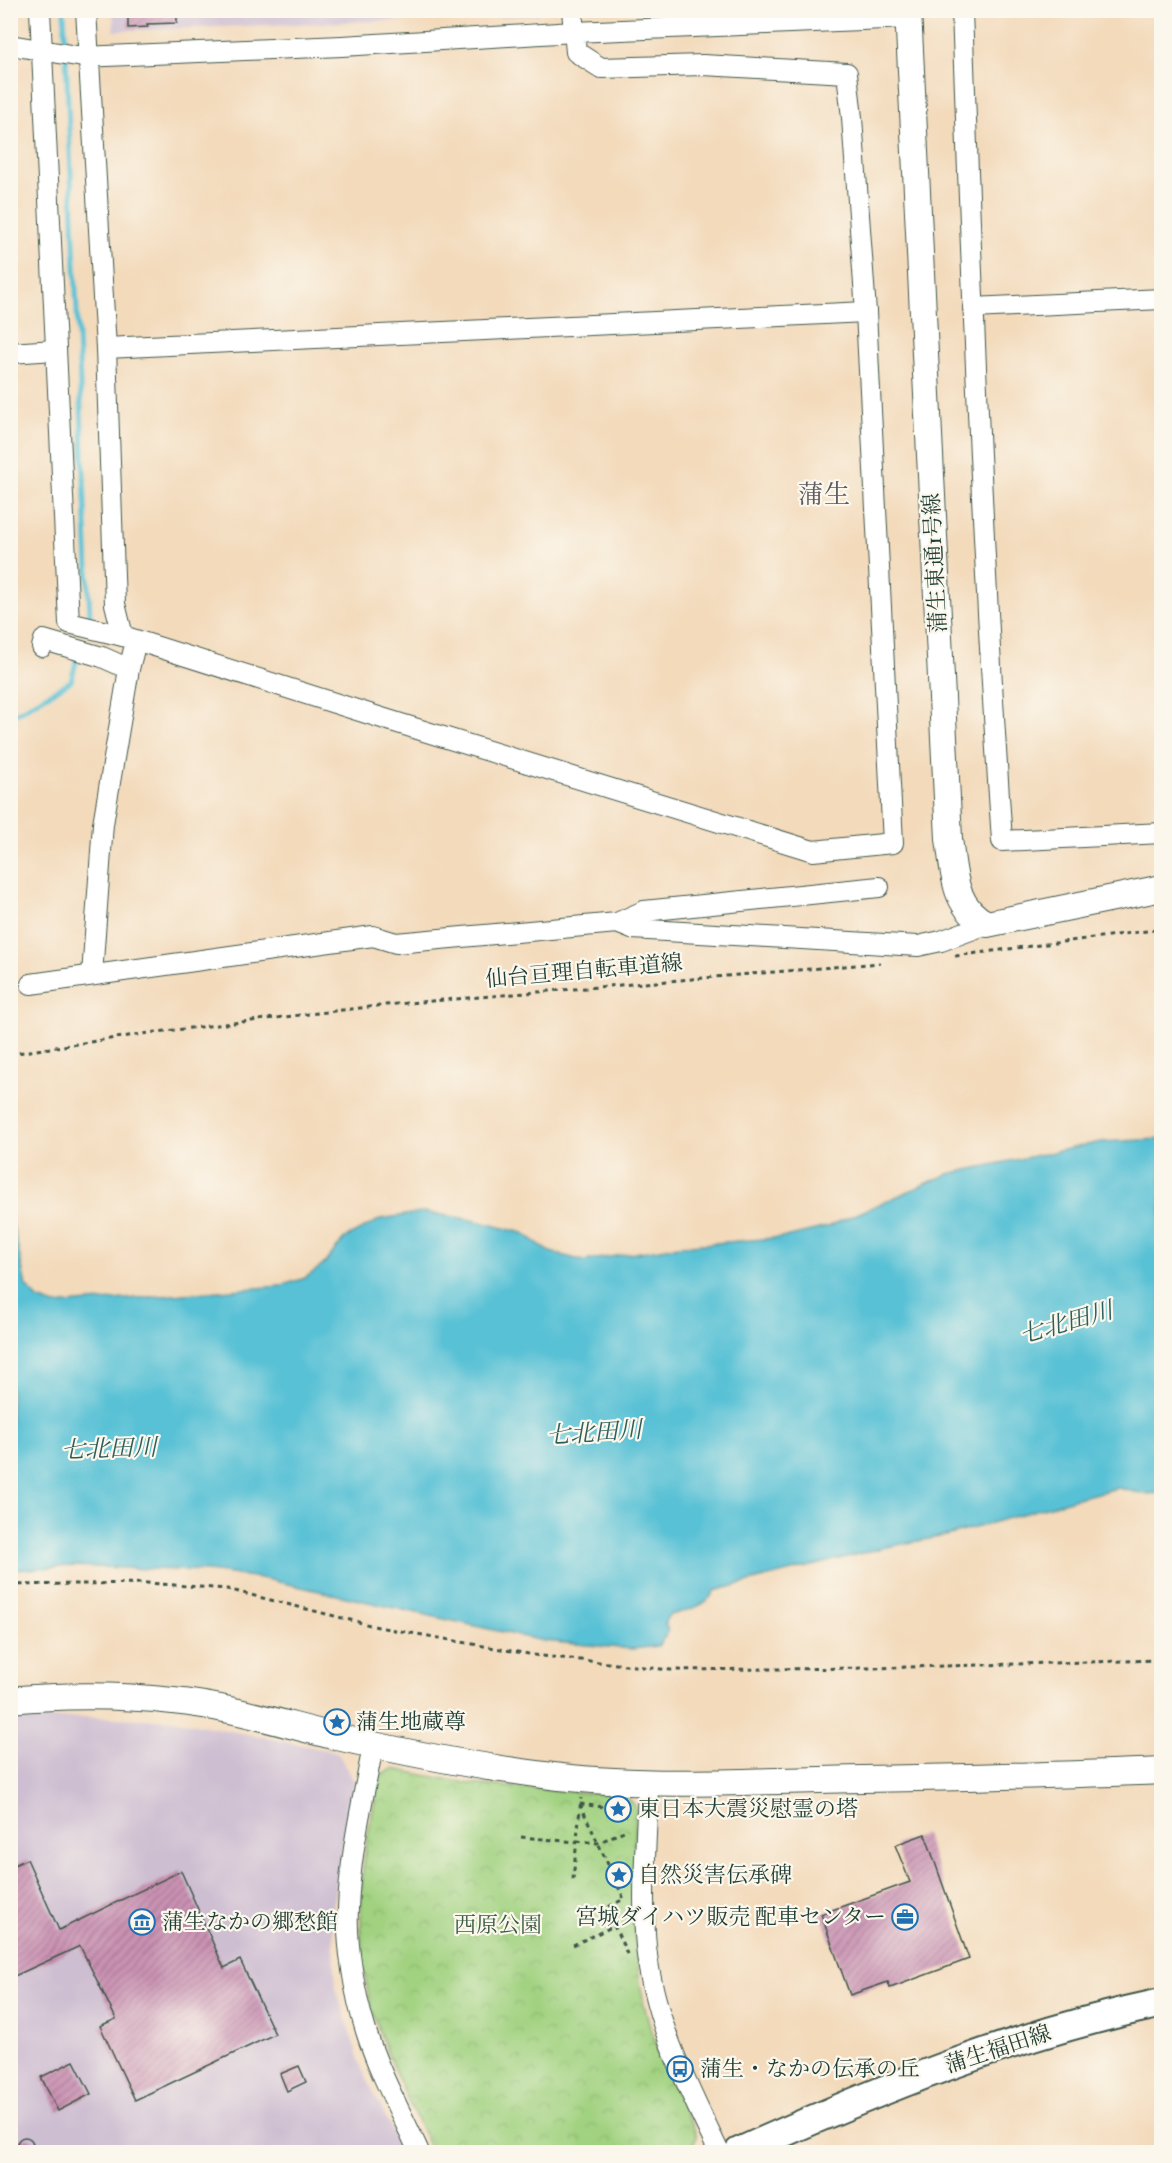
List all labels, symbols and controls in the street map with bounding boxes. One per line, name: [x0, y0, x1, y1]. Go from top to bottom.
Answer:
district label: 蒲生: [798, 479, 850, 511]
street label: 蒲生東通1号線: [917, 492, 953, 634]
street label: 仙台亘理自転車道線: [484, 948, 684, 994]
water label: 七北田川: [1016, 1294, 1119, 1351]
water label: 七北田川: [545, 1414, 646, 1452]
water label: 七北田川: [60, 1432, 161, 1466]
place icon: 蒲生地蔵尊: [322, 1707, 352, 1737]
place label: 蒲生地蔵尊: [356, 1708, 466, 1736]
place icon: 東日本大震災慰霊の塔: [603, 1794, 633, 1824]
place label: 東日本大震災慰霊の塔: [638, 1795, 858, 1823]
place icon: 自然災害伝承碑: [604, 1860, 634, 1890]
place label: 自然災害伝承碑: [638, 1861, 792, 1889]
office icon: 宮城ダイハツ販売 配車センター: [890, 1902, 920, 1932]
place label: 宮城ダイハツ販売 配車センター: [575, 1903, 886, 1931]
museum icon: 蒲生なかの郷愁館: [127, 1907, 157, 1937]
place label: 蒲生なかの郷愁館: [162, 1908, 338, 1936]
park label: 西原公園: [454, 1911, 542, 1939]
street label: 蒲生福田線: [941, 2019, 1055, 2079]
bus stop icon: 蒲生・なかの伝承の丘: [665, 2054, 695, 2084]
place label: 蒲生・なかの伝承の丘: [700, 2055, 920, 2083]

